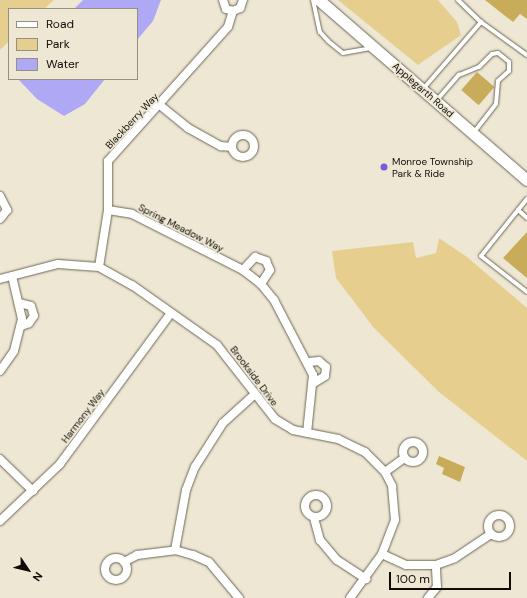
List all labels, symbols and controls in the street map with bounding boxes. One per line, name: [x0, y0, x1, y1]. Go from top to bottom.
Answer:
legend: [8, 8, 138, 80]
text: Road: [46, 16, 74, 32]
text: Park: [46, 36, 70, 52]
text: Water: [46, 56, 79, 72]
street label: Applegarth Road: [390, 60, 456, 120]
street label: Blackberry Way: [103, 91, 161, 151]
place label: Monroe Township Park & Ride: [392, 155, 473, 178]
marker: Monroe Township Park & Ride: [379, 162, 389, 172]
street label: Spring Meadow Way: [136, 201, 226, 255]
street label: Brookside Drive: [228, 344, 280, 408]
street label: Harmony Way: [59, 387, 107, 445]
north arrow: [8, 550, 48, 590]
scale bar: [391, 564, 513, 590]
text: N: [30, 570, 46, 584]
text: 100 m: [396, 571, 430, 587]

